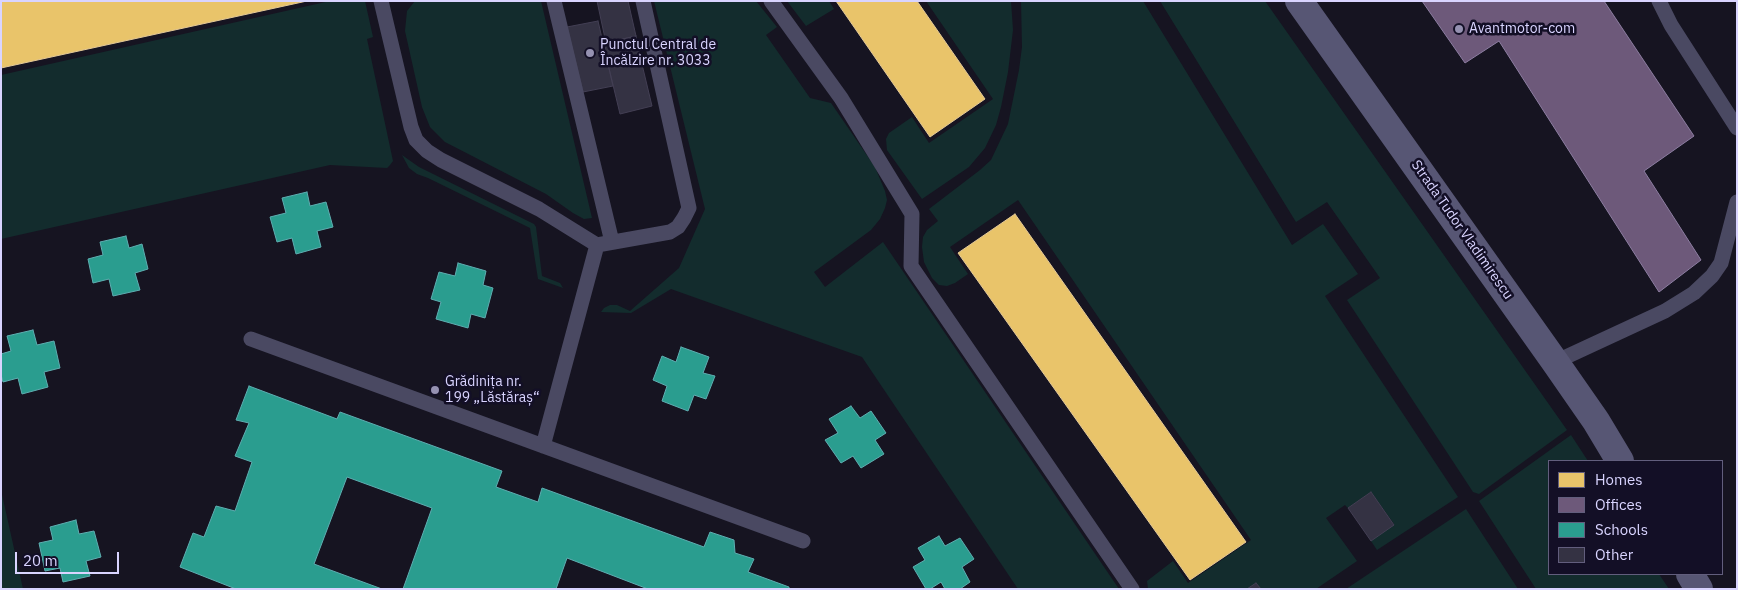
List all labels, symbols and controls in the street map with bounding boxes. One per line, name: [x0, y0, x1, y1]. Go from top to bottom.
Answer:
place label: Avantmotor-com: [1469, 21, 1575, 37]
marker: Avantmotor-com: [1453, 23, 1465, 35]
place label: Punctul Central de Încălzire nr. 3033: [600, 37, 716, 70]
marker: Punctul Central de Încălzire nr. 3033: [584, 47, 596, 59]
street label: Strada Tudor Vladimirescu: [1408, 157, 1516, 303]
place label: Grădinița nr. 199 „Lăstăraș“: [445, 374, 540, 407]
marker: Grădinița nr. 199 „Lăstăraș“: [429, 384, 441, 396]
legend: [1548, 460, 1723, 575]
text: Homes: [1595, 470, 1643, 489]
text: Offices: [1595, 495, 1642, 514]
text: Schools: [1595, 520, 1648, 539]
scale bar: [18, 542, 121, 574]
text: Other: [1595, 545, 1633, 564]
text: 20 m: [23, 551, 58, 570]

